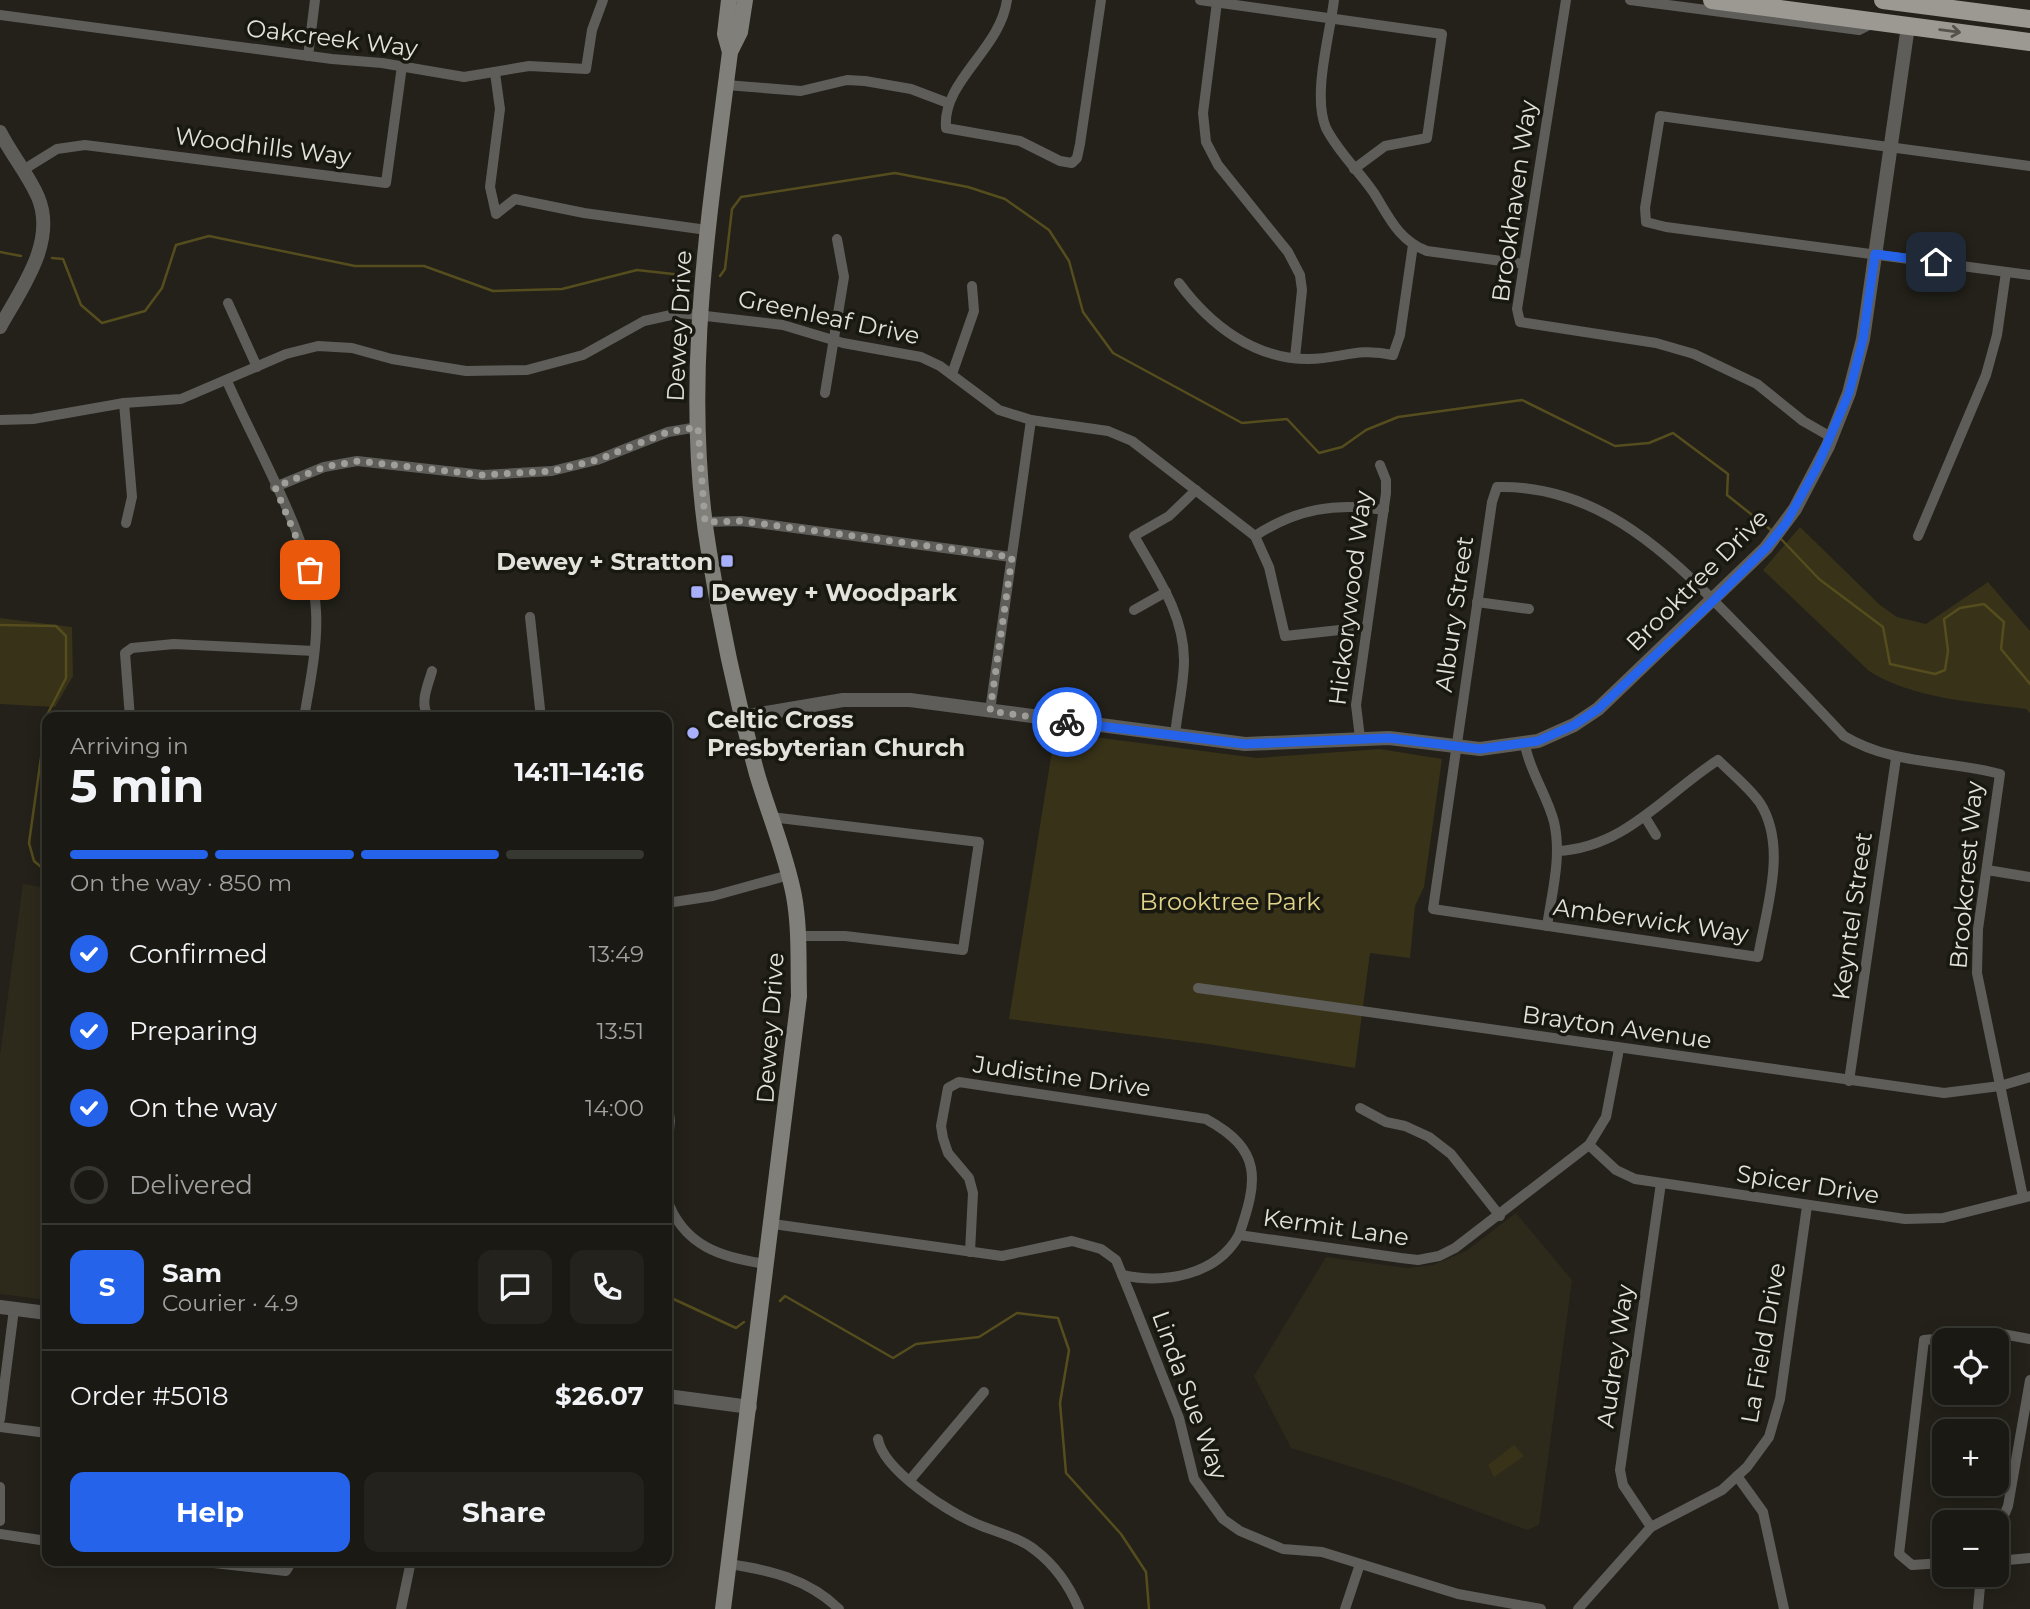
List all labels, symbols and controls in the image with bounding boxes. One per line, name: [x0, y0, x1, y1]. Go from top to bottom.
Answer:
street label: Oakcreek Way: [245, 13, 419, 63]
one-way arrow: [1938, 25, 1961, 38]
street label: Brookhaven Way: [1485, 98, 1543, 304]
street label: Woodhills Way: [173, 121, 353, 171]
pin: [1906, 232, 1966, 292]
icon: home: [1917, 243, 1955, 281]
street label: Dewey Drive: [661, 250, 697, 402]
street label: Greenleaf Drive: [735, 284, 923, 350]
street label: Hickorywood Way: [1322, 489, 1378, 707]
street label: Brooktree Drive: [1620, 503, 1774, 657]
street label: Albury Street: [1429, 534, 1479, 694]
pin: [280, 540, 340, 600]
place label: Dewey + Stratton: [496, 547, 713, 576]
icon: bag: [291, 551, 329, 589]
marker: Dewey + Stratton: [719, 553, 735, 569]
place label: Dewey + Woodpark: [711, 578, 957, 607]
marker: Dewey + Woodpark: [689, 584, 705, 600]
courier: [1032, 687, 1102, 757]
icon: bike: [1048, 703, 1086, 741]
place label: Celtic Cross Presbyterian Church: [707, 705, 965, 762]
marker: Celtic Cross Presbyterian Church: [685, 725, 701, 741]
text: Arriving in: [70, 732, 189, 760]
text: 14:11–14:16: [514, 756, 644, 788]
text: 5 min: [70, 757, 204, 814]
street label: Brookcrest Way: [1943, 780, 1989, 970]
street label: Keyntel Street: [1826, 830, 1878, 1002]
text: On the way · 850 m: [70, 869, 292, 897]
park label: Brooktree Park: [1139, 887, 1321, 916]
street label: Amberwick Way: [1551, 892, 1751, 948]
icon: check: [70, 935, 108, 973]
text: Confirmed: [129, 938, 268, 970]
text: 13:49: [589, 940, 644, 968]
street label: Dewey Drive: [750, 952, 790, 1104]
street label: Brayton Avenue: [1520, 999, 1714, 1055]
icon: check: [70, 1012, 108, 1050]
text: Preparing: [129, 1015, 258, 1047]
text: 13:51: [597, 1017, 644, 1045]
street label: Judistine Drive: [971, 1049, 1152, 1103]
icon: check: [70, 1089, 108, 1127]
text: On the way: [129, 1092, 277, 1124]
text: 14:00: [585, 1094, 644, 1122]
street label: Spicer Drive: [1735, 1158, 1881, 1210]
text: Delivered: [129, 1169, 253, 1201]
street label: Kermit Lane: [1261, 1202, 1411, 1252]
button: chat: [478, 1250, 552, 1324]
button: phone: [570, 1250, 644, 1324]
text: Sam: [162, 1257, 222, 1289]
street label: La Field Drive: [1735, 1260, 1791, 1426]
text: S: [99, 1271, 115, 1303]
street label: Audrey Way: [1591, 1282, 1639, 1430]
text: Courier · 4.9: [162, 1289, 298, 1317]
street label: Linda Sue Way: [1146, 1307, 1234, 1483]
map controls: [1932, 1328, 2009, 1587]
button: locate: [1932, 1328, 2009, 1405]
text: Order #5018: [70, 1380, 228, 1412]
text: $26.07: [555, 1380, 644, 1412]
button: +: [1932, 1419, 2009, 1496]
button: Help: [70, 1472, 350, 1552]
button: Share: [364, 1472, 644, 1552]
button: −: [1932, 1510, 2009, 1587]

